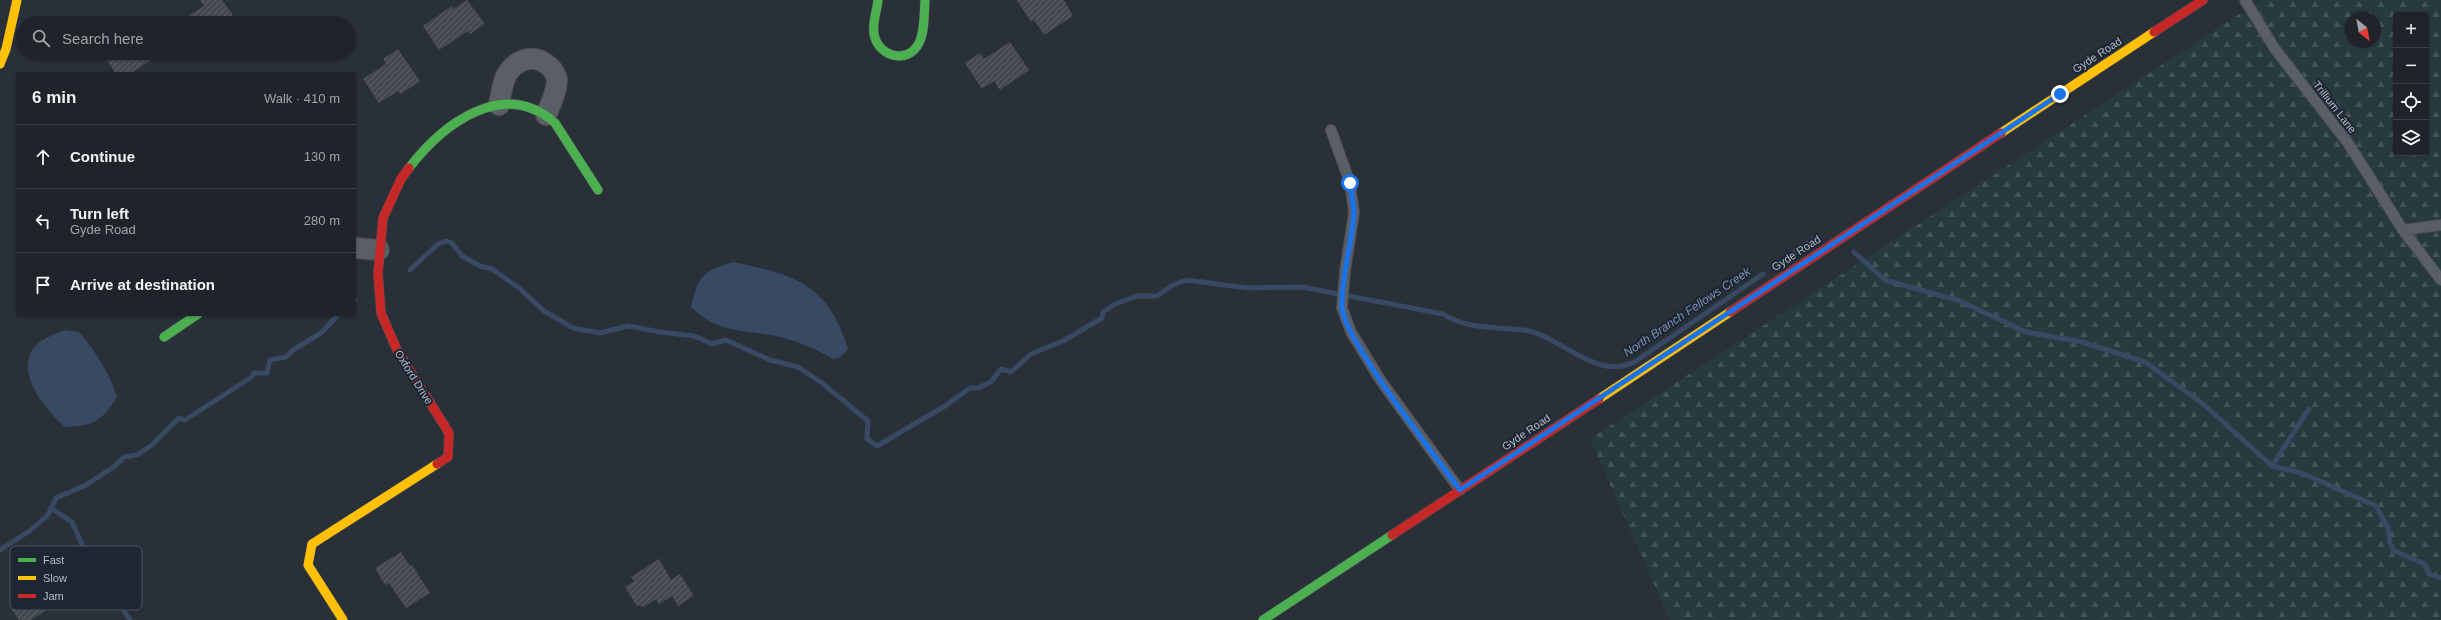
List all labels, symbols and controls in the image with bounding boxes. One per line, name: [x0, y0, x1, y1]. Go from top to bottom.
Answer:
north arrow: [2345, 12, 2381, 48]
map controls: [2393, 12, 2429, 156]
button: +: [2393, 12, 2429, 48]
search box: [16, 16, 356, 60]
icon: search: [30, 27, 52, 49]
text: Search here: [62, 30, 144, 47]
street label: Gyde Road: [2070, 35, 2124, 75]
button: −: [2393, 48, 2429, 84]
street label: Trillium Lane: [2311, 79, 2359, 135]
button: locate: [2393, 84, 2429, 120]
route end: [2051, 85, 2069, 103]
text: 6 min: [32, 88, 76, 107]
text: Walk · 410 m: [264, 91, 340, 106]
button: layers: [2393, 120, 2429, 156]
icon: ahead: [32, 146, 54, 168]
text: Continue: [70, 148, 135, 165]
text: 130 m: [304, 149, 340, 164]
route start: [1341, 174, 1359, 192]
text: Turn left: [70, 205, 129, 222]
icon: left: [32, 210, 54, 232]
text: 280 m: [304, 213, 340, 228]
text: Gyde Road: [70, 222, 136, 237]
street label: Gyde Road: [1769, 233, 1823, 273]
water label: North Branch Fellows Creek: [1621, 264, 1754, 360]
icon: arrive: [32, 274, 54, 296]
text: Arrive at destination: [70, 276, 215, 293]
street label: Oxford Drive: [393, 348, 435, 406]
street label: Gyde Road: [1500, 411, 1552, 453]
legend: [10, 546, 142, 610]
text: Fast: [43, 554, 64, 566]
text: Slow: [43, 572, 67, 584]
text: Jam: [43, 590, 64, 602]

